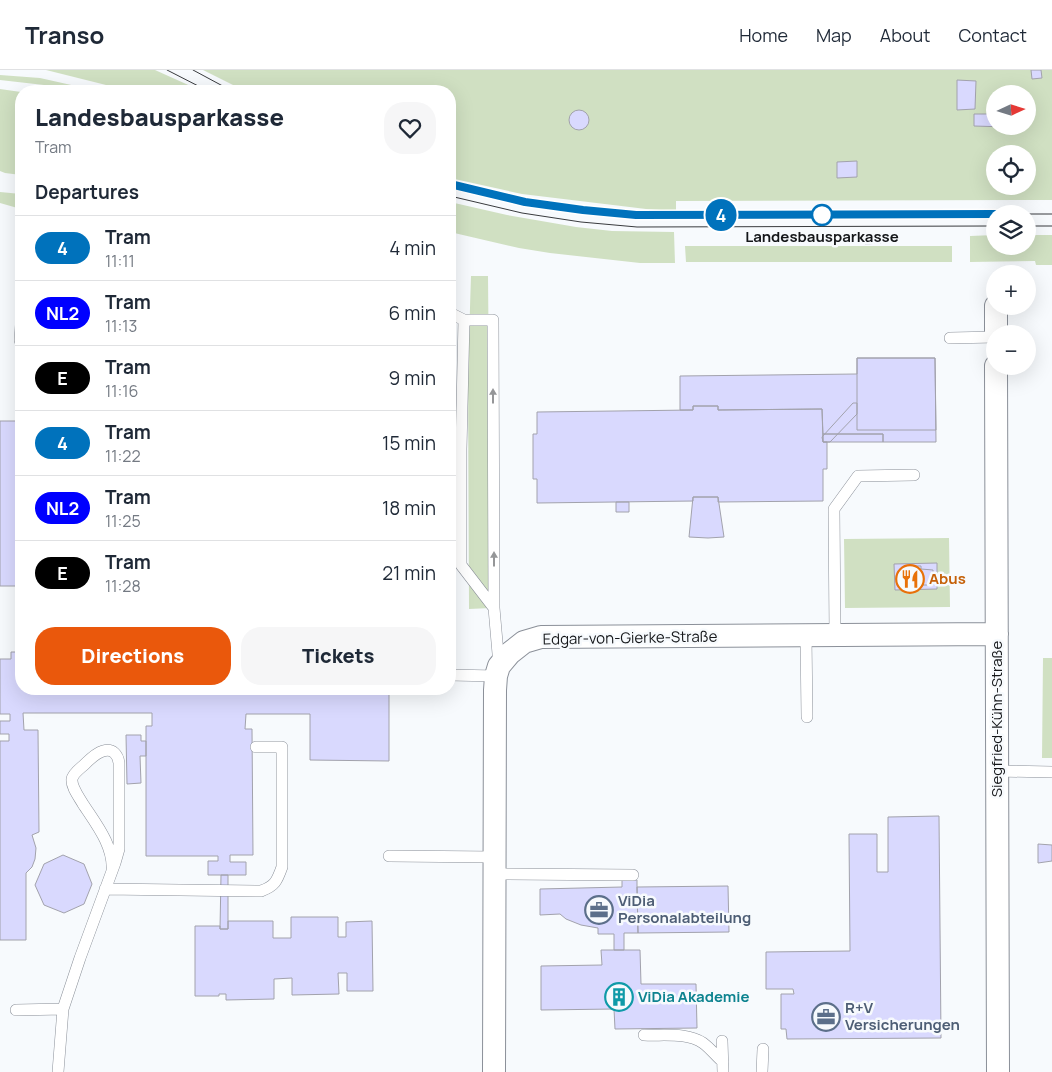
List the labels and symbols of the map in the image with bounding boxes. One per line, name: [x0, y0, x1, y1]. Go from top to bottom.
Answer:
north arrow: [986, 85, 1036, 135]
line badge: 4: [705, 199, 737, 231]
marker: Landesbausparkasse: [811, 204, 833, 226]
place label: Landesbausparkasse: [745, 226, 899, 247]
one-way arrow: [489, 388, 497, 404]
one-way arrow: [490, 551, 498, 567]
restaurant icon: Abus: [895, 564, 925, 594]
place label: Abus: [929, 568, 966, 589]
street label: Edgar-von-Gierke-Straße: [542, 625, 718, 650]
street label: Siegfried-Kühn-Straße: [986, 641, 1007, 797]
place label: ViDia Personalabteilung: [618, 890, 751, 928]
office icon: ViDia Personalabteilung: [584, 895, 614, 925]
building icon: ViDia Akademie: [604, 982, 634, 1012]
place label: ViDia Akademie: [638, 986, 749, 1007]
place label: R+V Versicherungen: [845, 997, 960, 1035]
office icon: R+V Versicherungen: [811, 1002, 841, 1032]

